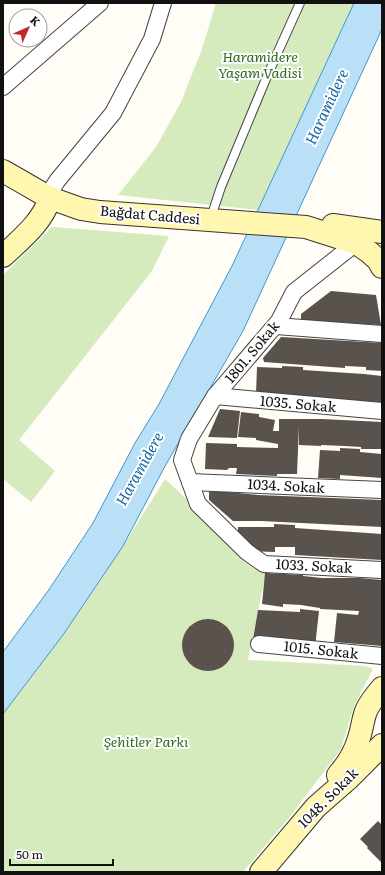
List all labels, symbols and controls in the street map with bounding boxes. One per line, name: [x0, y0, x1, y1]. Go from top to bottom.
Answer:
north arrow: [8, 8, 48, 48]
text: K: [27, 12, 45, 29]
park label: Haramidere Yaşam Vadisi: [218, 46, 303, 82]
water label: Haramidere: [298, 65, 353, 148]
street label: Bağdat Caddesi: [99, 200, 201, 228]
street label: 1801. Sokak: [219, 316, 284, 387]
street label: 1035. Sokak: [259, 390, 338, 416]
water label: Haramidere: [109, 427, 168, 509]
street label: 1034. Sokak: [247, 473, 326, 497]
street label: 1033. Sokak: [275, 553, 353, 577]
street label: 1015. Sokak: [283, 635, 360, 663]
park label: Şehitler Parkı: [104, 731, 189, 751]
street label: 1048. Sokak: [293, 762, 362, 832]
scale bar: [10, 841, 113, 867]
text: 50 m: [16, 845, 43, 863]

